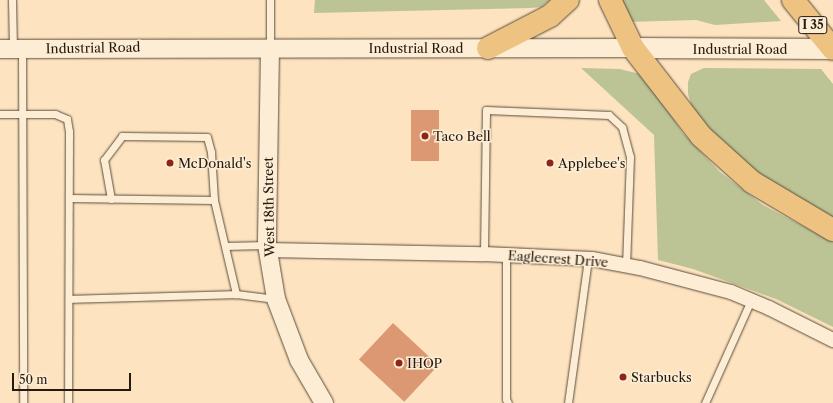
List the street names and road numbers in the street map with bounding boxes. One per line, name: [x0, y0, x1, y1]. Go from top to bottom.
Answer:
road number: I 35: [798, 15, 828, 35]
street label: Industrial Road: [45, 39, 141, 57]
street label: Industrial Road: [369, 40, 463, 56]
street label: Industrial Road: [693, 41, 787, 57]
street label: West 18th Street: [260, 157, 278, 257]
street label: Eaglecrest Drive: [507, 248, 609, 270]

